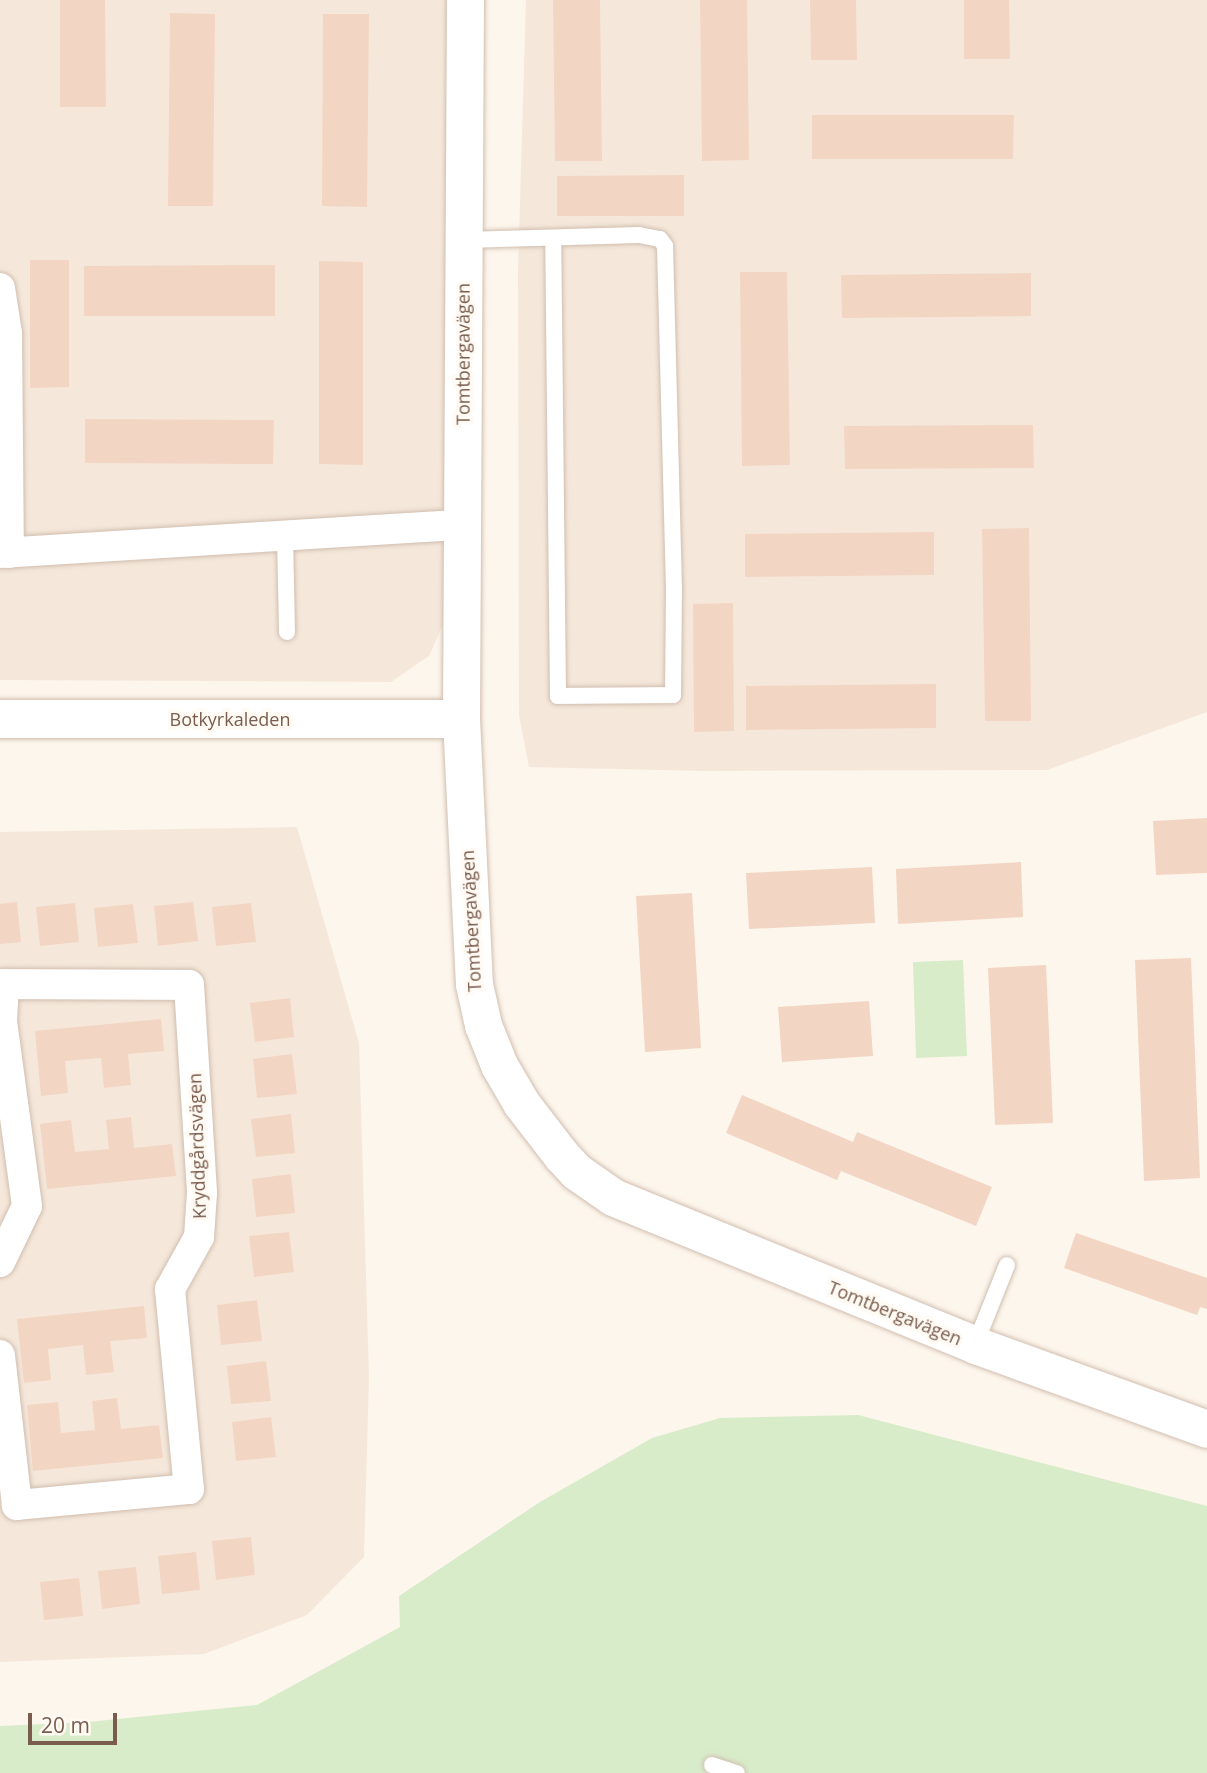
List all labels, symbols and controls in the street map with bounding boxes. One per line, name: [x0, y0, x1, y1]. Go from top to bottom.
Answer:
street label: Tomtbergavägen: [452, 283, 474, 425]
street label: Botkyrkaleden: [170, 708, 290, 730]
street label: Tomtbergavägen: [456, 850, 486, 992]
street label: Kryddgårdsvägen: [184, 1073, 210, 1219]
street label: Tomtbergavägen: [825, 1276, 965, 1350]
scale bar: [32, 1700, 121, 1744]
text: 20 m: [41, 1711, 90, 1739]

